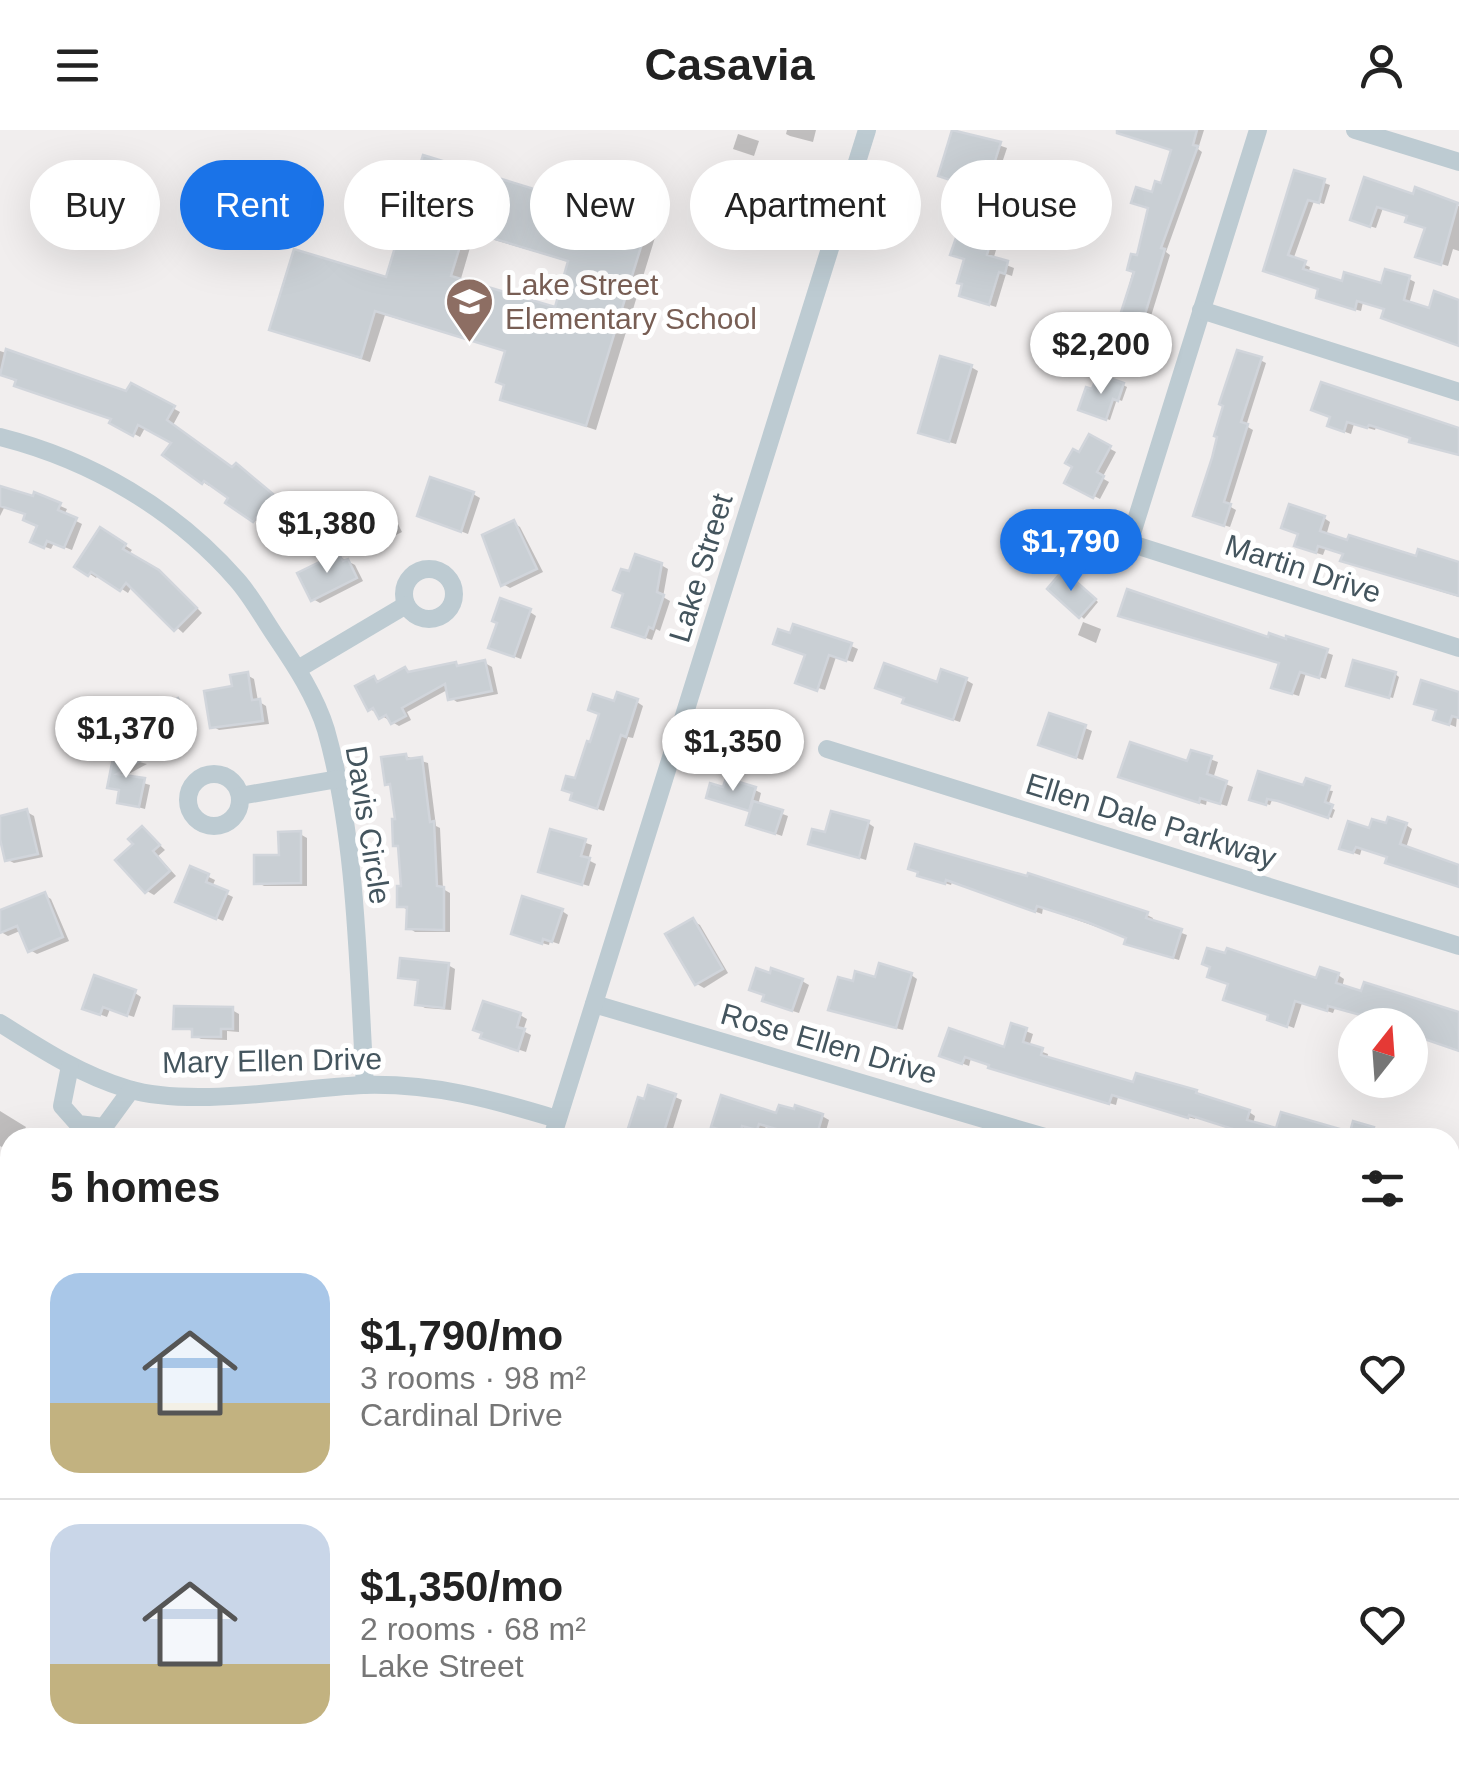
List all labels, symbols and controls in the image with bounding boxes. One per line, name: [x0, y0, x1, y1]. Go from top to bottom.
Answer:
icon: menu: [50, 38, 105, 93]
icon: person: [1354, 38, 1409, 93]
text: Casavia: [644, 39, 815, 90]
chip: Buy: [30, 160, 160, 250]
chip: Rent: [180, 160, 324, 250]
chip: Filters: [344, 160, 510, 250]
chip: New: [530, 160, 670, 250]
chip: Apartment: [690, 160, 921, 250]
chip: House: [941, 160, 1112, 250]
place label: Lake Street Elementary School: [505, 268, 757, 335]
school or university icon: Lake Street Elementary School: [444, 276, 496, 344]
pin: $2,200: [1020, 312, 1182, 397]
text: $2,200: [1052, 326, 1150, 362]
street label: Lake Street: [662, 489, 739, 646]
pin: $1,380: [246, 491, 408, 576]
text: $1,380: [278, 505, 376, 541]
pin: $1,790: [990, 509, 1152, 594]
text: $1,790: [1022, 523, 1120, 559]
street label: Martin Drive: [1221, 528, 1385, 609]
pin: $1,370: [45, 696, 207, 781]
pin: $1,350: [652, 709, 814, 794]
text: $1,370: [77, 710, 175, 746]
text: $1,350: [684, 723, 782, 759]
street label: Davis Circle: [340, 743, 397, 907]
street label: Ellen Dale Parkway: [1022, 767, 1280, 874]
street label: Rose Ellen Drive: [717, 997, 941, 1090]
north arrow: [1338, 1008, 1428, 1098]
map controls: [1338, 1008, 1428, 1098]
street label: Mary Ellen Drive: [162, 1042, 382, 1079]
icon: filters: [1355, 1161, 1410, 1216]
text: 5 homes: [50, 1164, 220, 1211]
text: $1,790/mo: [360, 1312, 563, 1359]
icon: home: [130, 1313, 250, 1433]
icon: heart: [1355, 1346, 1410, 1401]
text: 3 rooms · 98 m²: [360, 1360, 586, 1396]
text: Cardinal Drive: [360, 1397, 563, 1433]
text: $1,350/mo: [360, 1563, 563, 1610]
icon: home: [130, 1564, 250, 1684]
icon: heart: [1355, 1597, 1410, 1652]
text: 2 rooms · 68 m²: [360, 1611, 586, 1647]
text: Lake Street: [360, 1648, 524, 1684]

